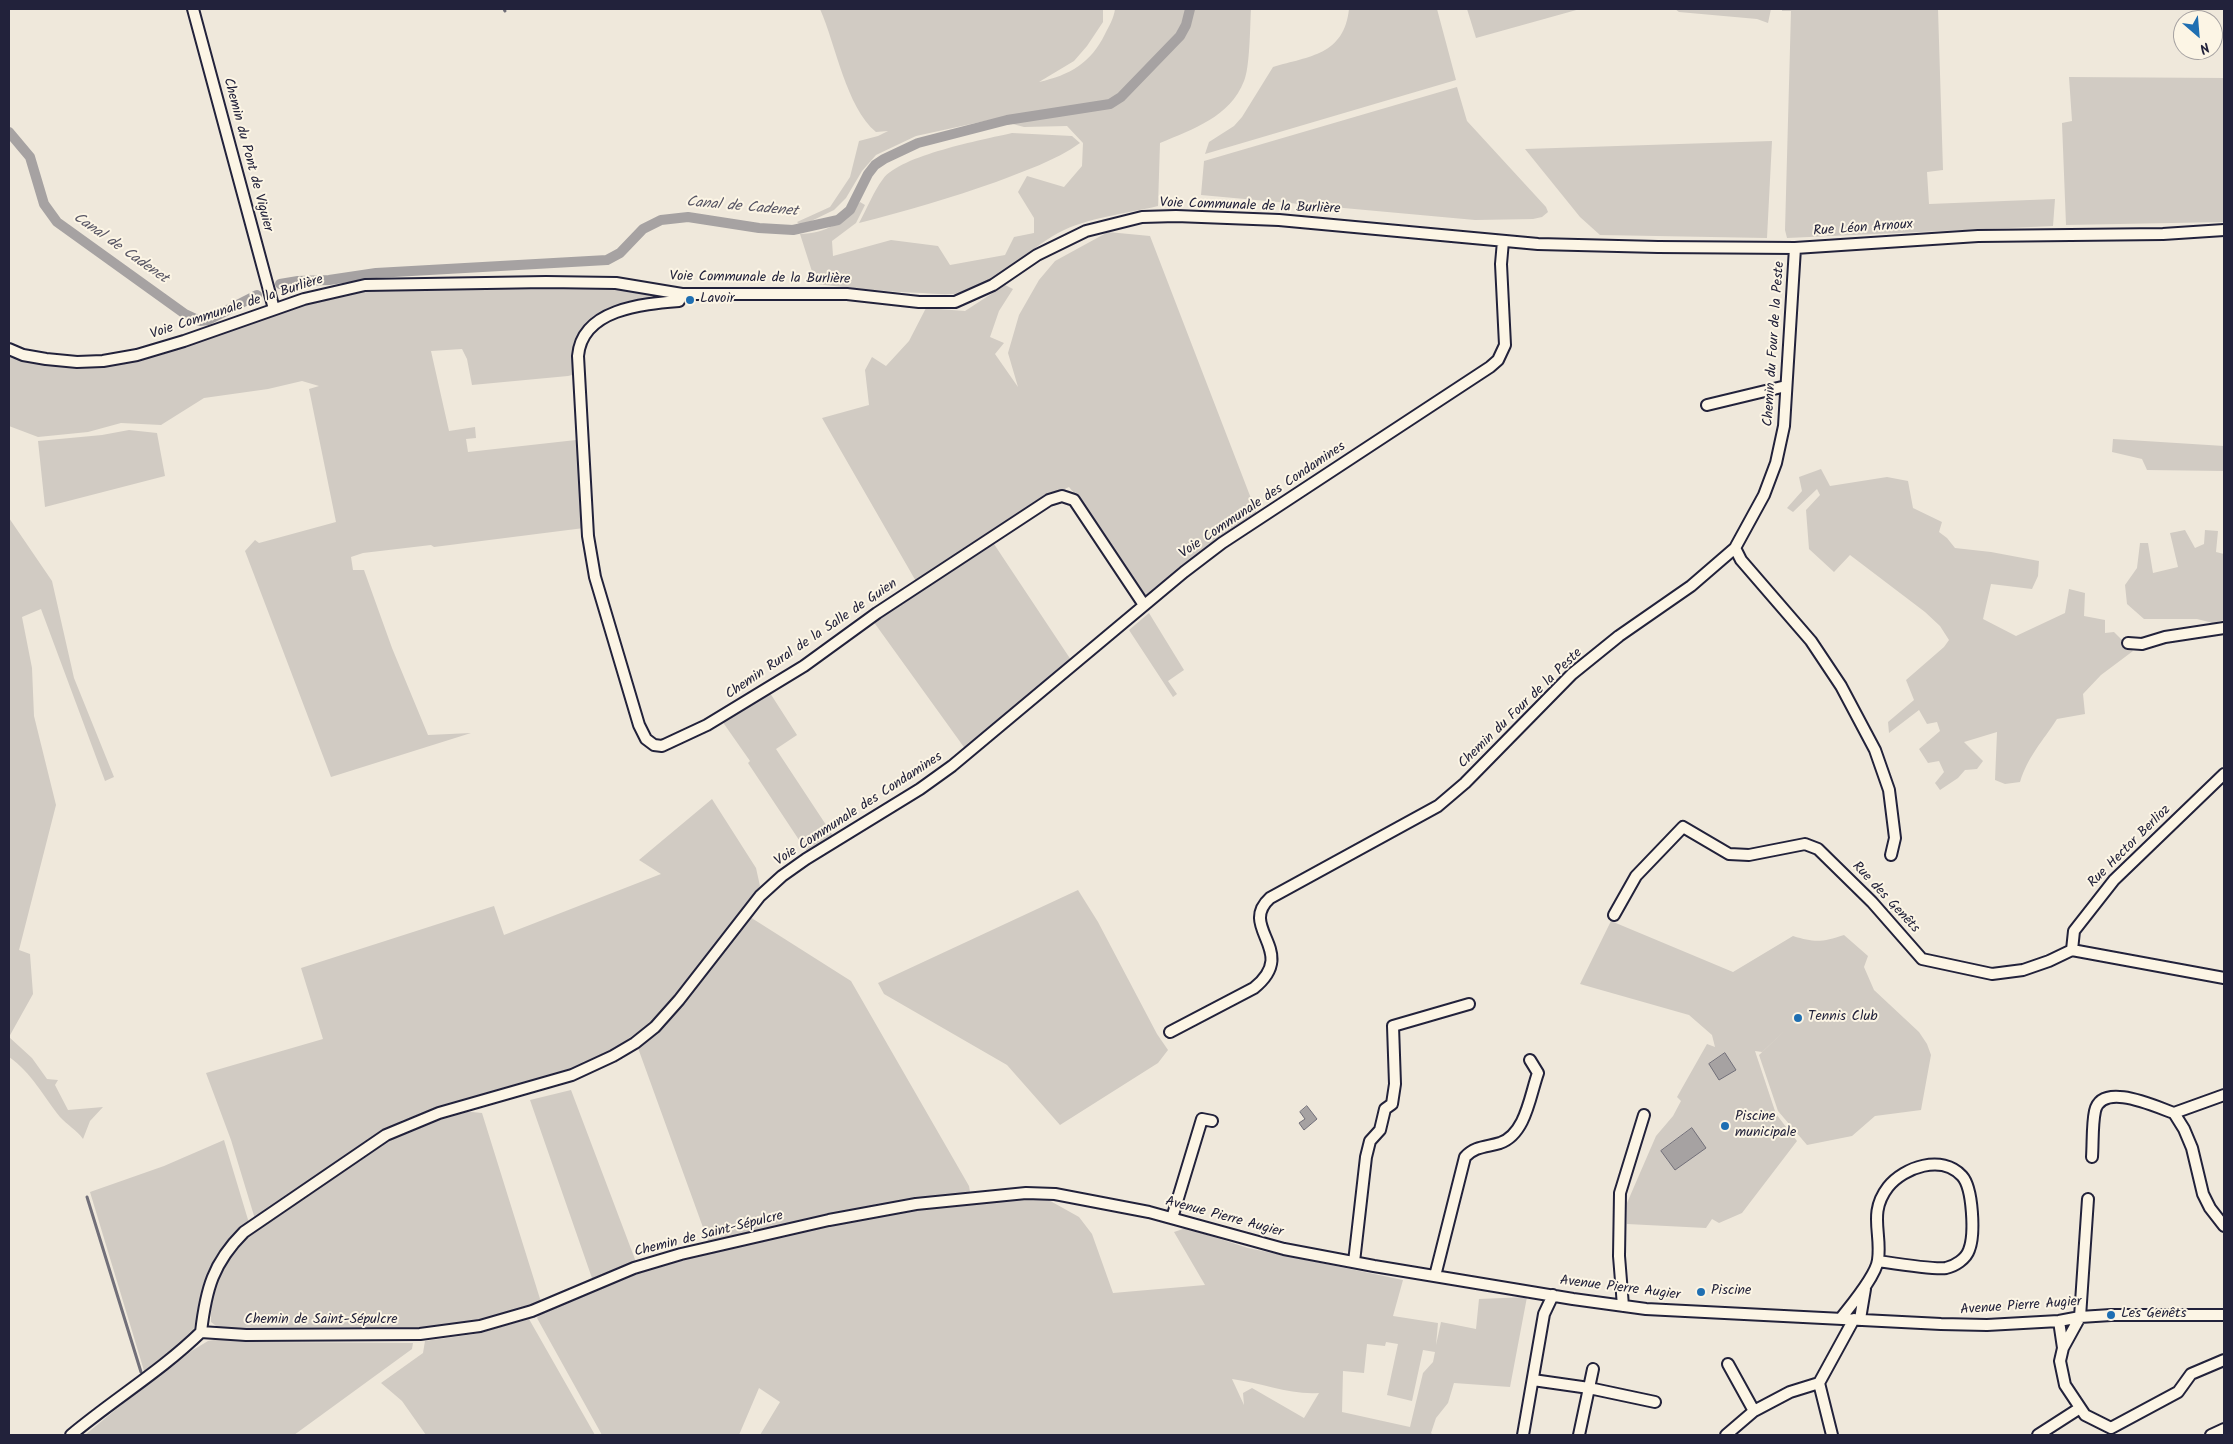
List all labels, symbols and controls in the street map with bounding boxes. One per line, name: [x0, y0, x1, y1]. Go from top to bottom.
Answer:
north arrow: [2173, 10, 2223, 60]
text: N: [2195, 36, 2213, 59]
street label: Chemin du Pont de Viguier: [218, 76, 276, 234]
water label: Canal de Cadenet: [686, 194, 798, 222]
street label: Voie Communale de la Burlière: [1159, 195, 1341, 219]
water label: Canal de Cadenet: [69, 210, 171, 288]
street label: Rue Léon Arnoux: [1813, 217, 1913, 241]
street label: Chemin du Four de la Peste: [1761, 261, 1789, 427]
street label: Voie Communale de la Burlière: [669, 269, 851, 289]
street label: Voie Communale de la Burlière: [148, 272, 326, 344]
place label: Lavoir: [700, 292, 734, 308]
marker: Lavoir: [684, 294, 696, 306]
street label: Voie Communale des Condamines: [1177, 439, 1349, 563]
street label: Chemin Rural de la Salle de Guien: [723, 576, 901, 704]
street label: Chemin du Four de la Peste: [1456, 645, 1586, 773]
street label: Voie Communale des Condamines: [772, 749, 946, 871]
street label: Rue Hector Berlioz: [2085, 802, 2175, 892]
street label: Rue des Genêts: [1848, 859, 1922, 937]
place label: Tennis Club: [1808, 1010, 1878, 1026]
marker: Tennis Club: [1792, 1012, 1804, 1024]
place label: Piscine municipale: [1735, 1110, 1796, 1142]
marker: Piscine municipale: [1719, 1120, 1731, 1132]
street label: Avenue Pierre Augier: [1163, 1194, 1285, 1242]
street label: Chemin de Saint-Sépulcre: [633, 1208, 785, 1262]
street label: Avenue Pierre Augier: [1559, 1273, 1681, 1305]
place label: Piscine: [1711, 1284, 1751, 1300]
marker: Piscine: [1695, 1286, 1707, 1298]
street label: Avenue Pierre Augier: [1960, 1294, 2082, 1320]
place label: Les Genêts: [2121, 1307, 2186, 1323]
marker: Les Genêts: [2105, 1309, 2117, 1321]
street label: Chemin de Saint-Sépulcre: [245, 1313, 397, 1329]

